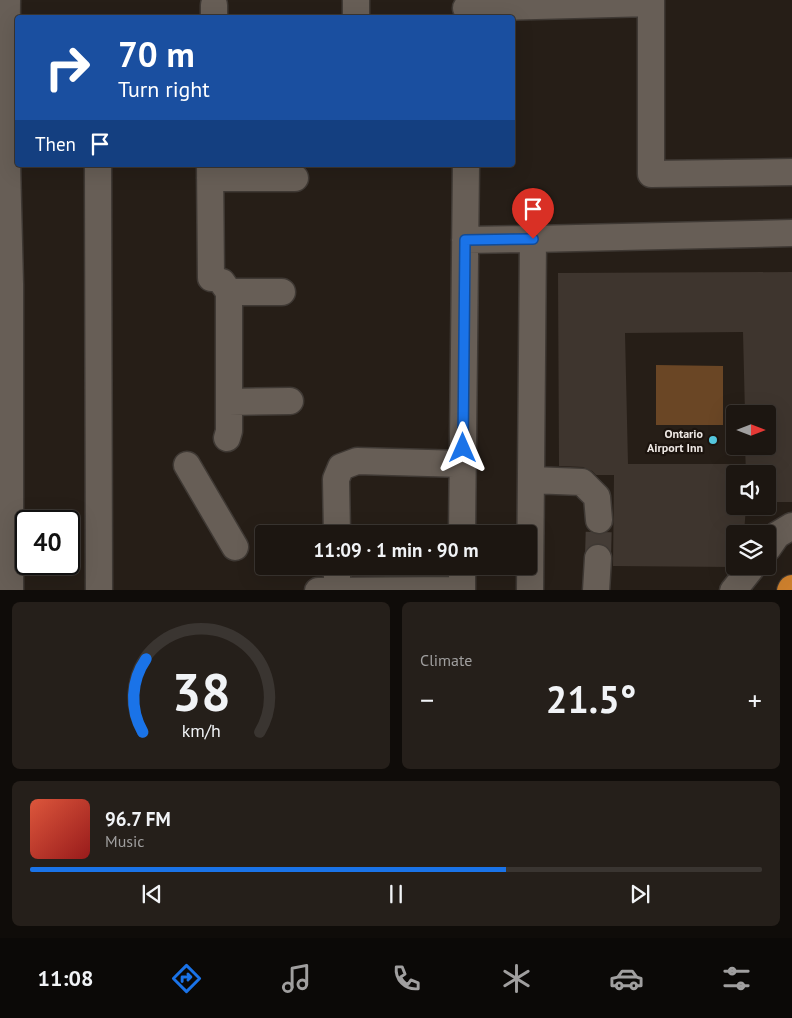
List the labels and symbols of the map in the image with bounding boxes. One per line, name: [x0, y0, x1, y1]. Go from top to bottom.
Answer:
pin: [512, 188, 554, 239]
north arrow: [726, 405, 776, 455]
position arrow: [436, 421, 488, 473]
place label: Ontario Airport Inn: [647, 426, 704, 455]
marker: Ontario Airport Inn: [707, 434, 719, 446]
speed limit sign: 40: [15, 510, 80, 575]

